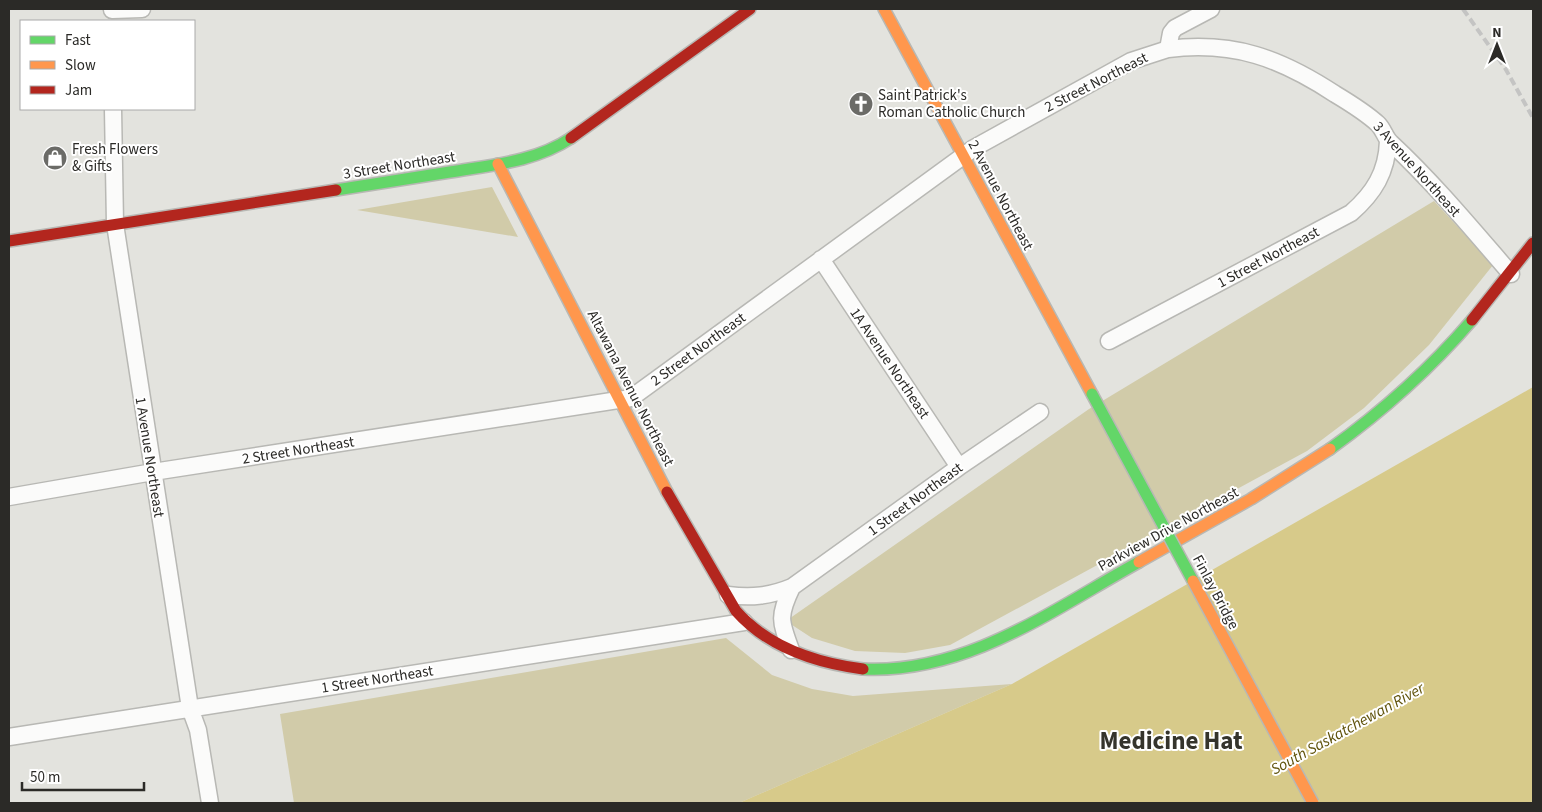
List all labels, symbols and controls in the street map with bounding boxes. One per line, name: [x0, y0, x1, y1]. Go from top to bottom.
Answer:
legend: [20, 20, 195, 110]
north arrow: [1472, 20, 1522, 70]
text: N: [1492, 23, 1502, 43]
text: Fast: [65, 30, 91, 51]
street label: 2 Street Northeast: [1041, 47, 1151, 117]
text: Slow: [65, 55, 96, 76]
text: Jam: [65, 80, 92, 101]
place label: Saint Patrick's Roman Catholic Church: [878, 85, 1025, 123]
church icon: Saint Patrick's Roman Catholic Church: [848, 91, 874, 117]
street label: 3 Avenue Northeast: [1368, 117, 1465, 222]
street label: 2 Avenue Northeast: [963, 137, 1038, 254]
place label: Fresh Flowers & Gifts: [72, 139, 158, 177]
shop icon: Fresh Flowers & Gifts: [42, 145, 68, 171]
street label: 3 Street Northeast: [342, 146, 457, 185]
street label: 1 Street Northeast: [1213, 222, 1323, 293]
street label: 1A Avenue Northeast: [845, 304, 935, 423]
street label: Altawana Avenue Northeast: [582, 307, 679, 470]
street label: 2 Street Northeast: [646, 308, 750, 391]
street label: 1 Avenue Northeast: [130, 395, 169, 519]
street label: 2 Street Northeast: [241, 431, 356, 470]
street label: 1 Street Northeast: [863, 458, 967, 541]
street label: Parkview Drive Northeast: [1094, 482, 1242, 577]
street label: Finlay Bridge: [1187, 551, 1244, 633]
street label: 1 Street Northeast: [320, 660, 435, 699]
water label: South Saskatchewan River: [1267, 677, 1430, 780]
district label: Medicine Hat: [1099, 723, 1243, 759]
scale bar: [22, 760, 145, 792]
text: 50 m: [30, 767, 60, 788]

